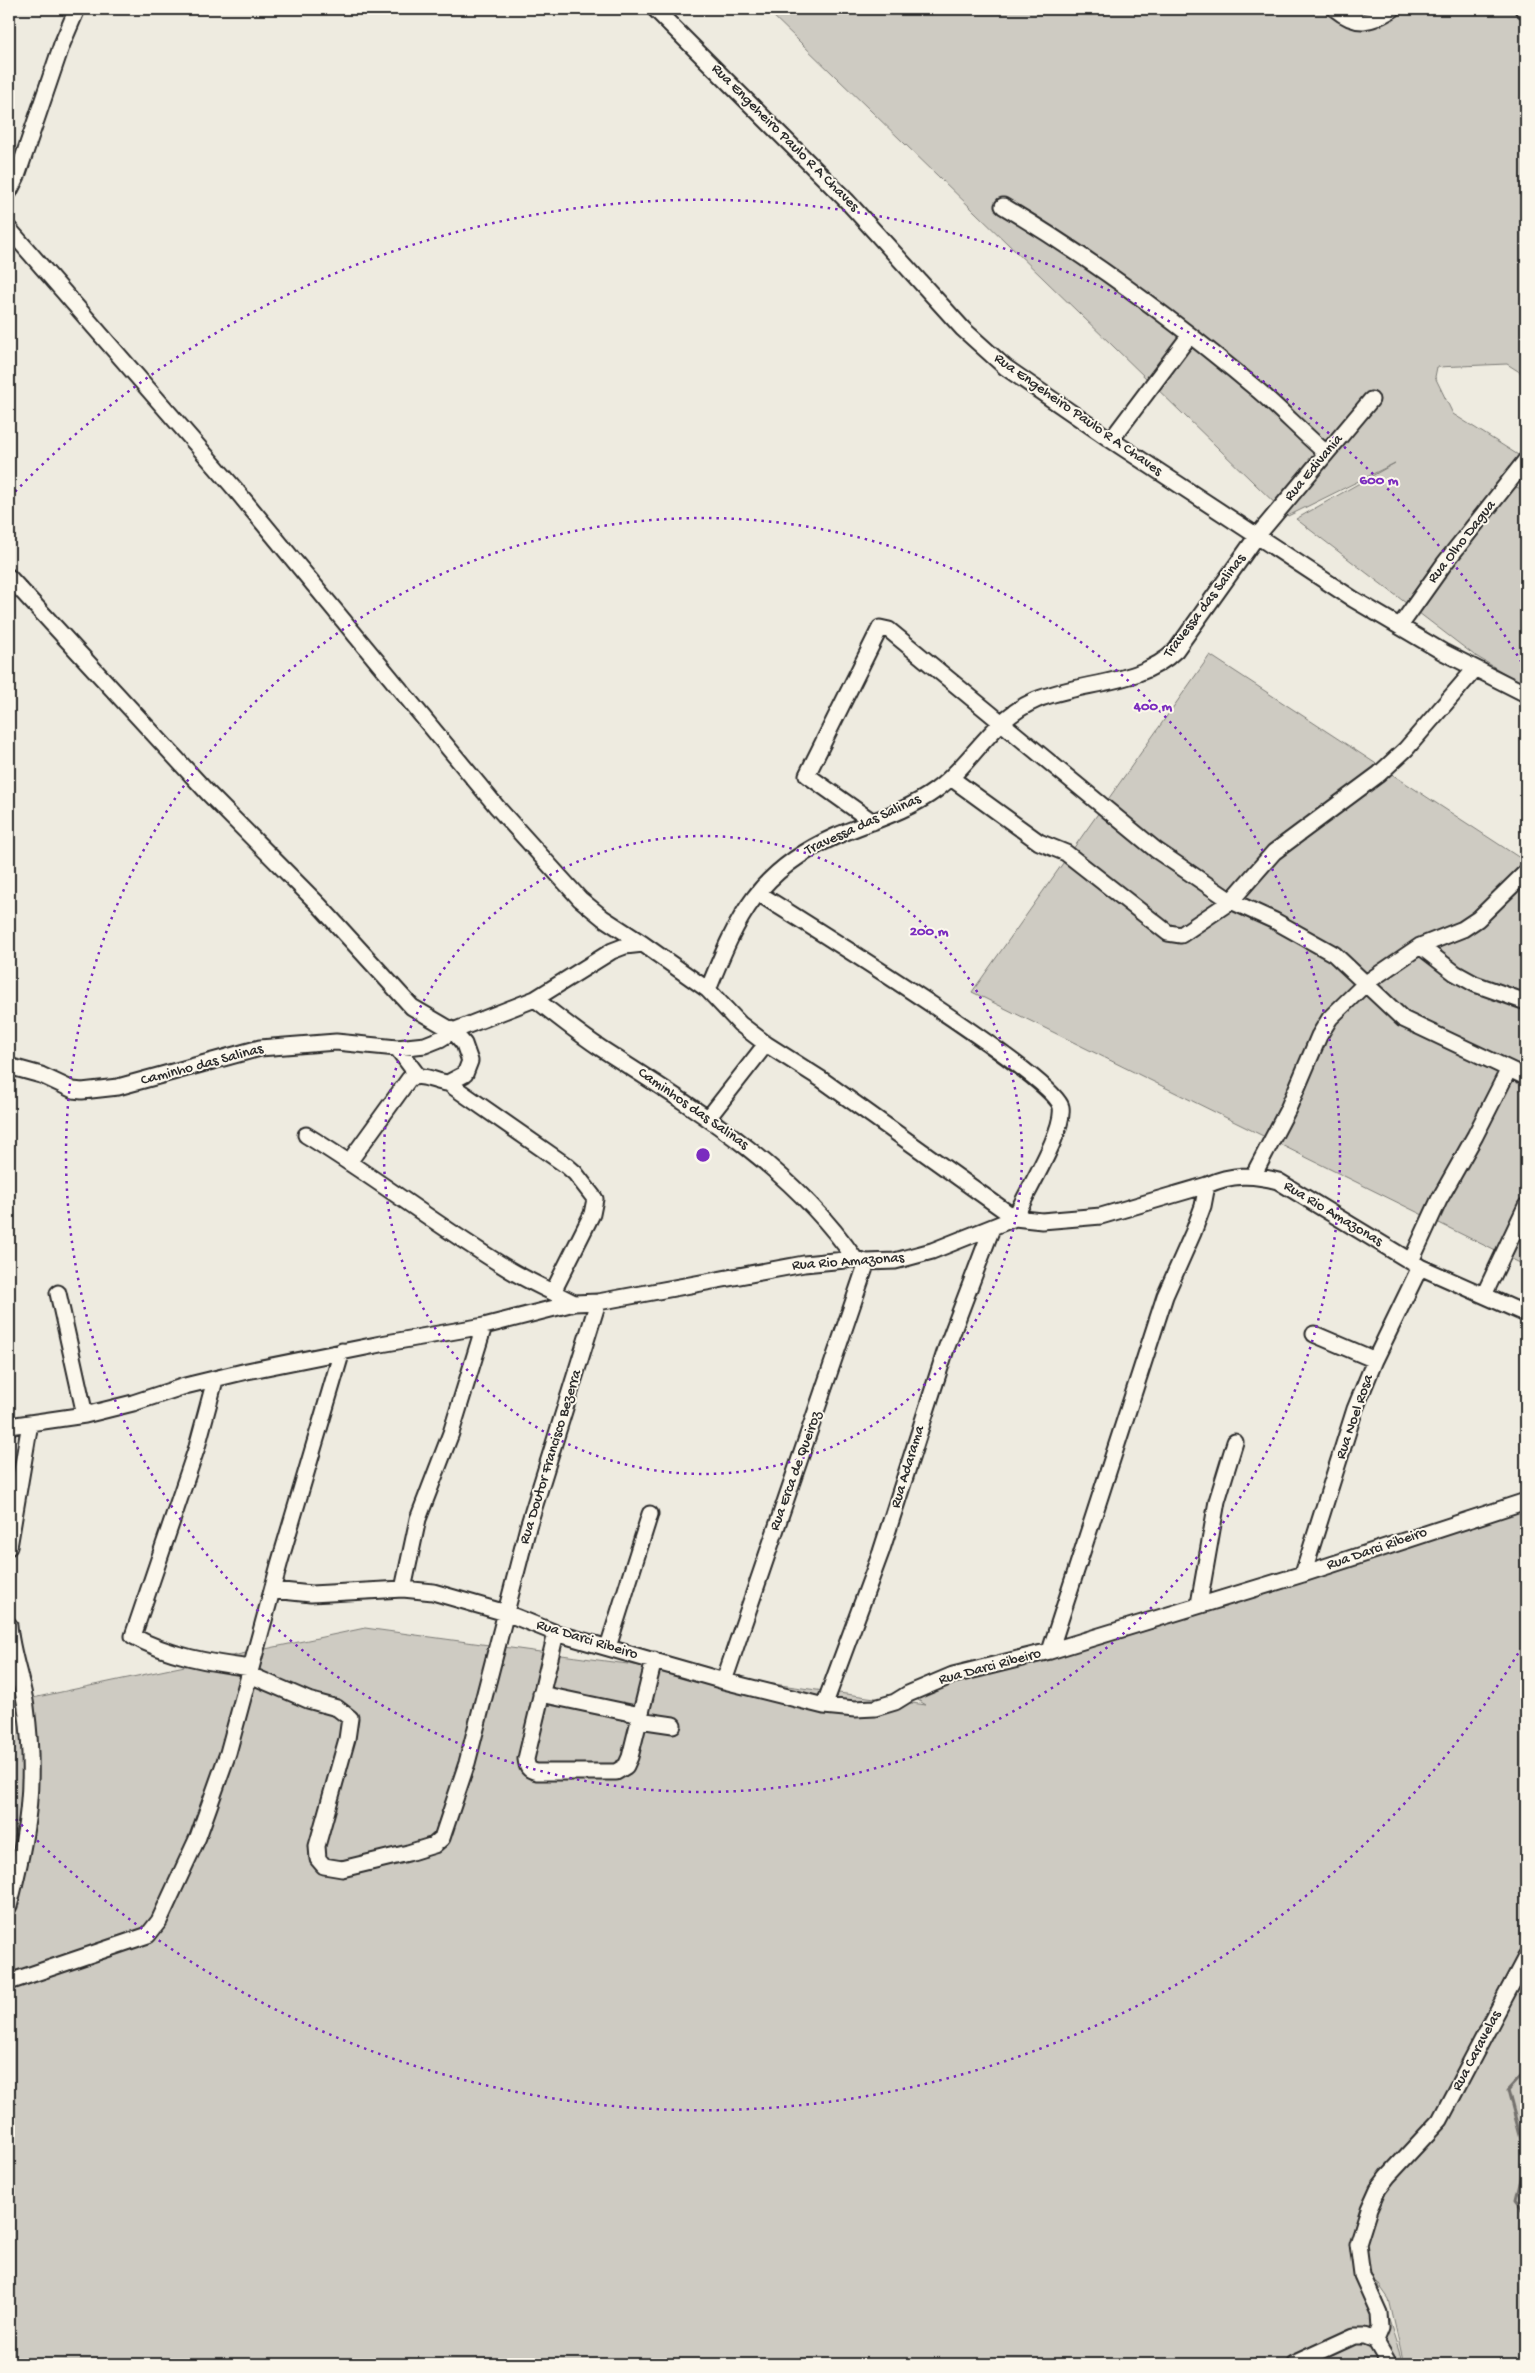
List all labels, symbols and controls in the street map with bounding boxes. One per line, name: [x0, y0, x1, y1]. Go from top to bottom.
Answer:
street label: Rua Engeheiro Paulo R A Chaves: [707, 60, 863, 216]
street label: Rua Engeheiro Paulo R A Chaves: [990, 350, 1166, 480]
street label: Rua Edivania: [1281, 430, 1348, 505]
text: 600 m: [1360, 472, 1399, 490]
street label: Rua Olho Dagua: [1424, 496, 1500, 587]
street label: Travessa das Salinas: [1159, 550, 1250, 662]
text: 400 m: [1133, 698, 1173, 716]
street label: Travessa das Salinas: [801, 790, 924, 860]
text: 200 m: [910, 923, 949, 941]
street label: Caminho das Salinas: [139, 1040, 266, 1090]
street label: Caminhos das Salinas: [634, 1064, 752, 1154]
centre of rings: [694, 1146, 712, 1164]
street label: Rua Rio Amazonas: [1280, 1177, 1386, 1251]
street label: Rua Rio Amazonas: [791, 1249, 905, 1275]
street label: Rua Doutor Francisco Bezerra: [516, 1367, 586, 1546]
street label: Rua Noel Rosa: [1332, 1372, 1378, 1462]
street label: Rua Erca de Queiroz: [766, 1408, 826, 1533]
street label: Rua Adarama: [887, 1423, 929, 1510]
street label: Rua Darci Ribeiro: [1324, 1523, 1430, 1575]
street label: Rua Darci Ribeiro: [534, 1616, 640, 1664]
street label: Rua Darci Ribeiro: [937, 1645, 1043, 1689]
street label: Rua Caravelas: [1448, 2007, 1506, 2094]

